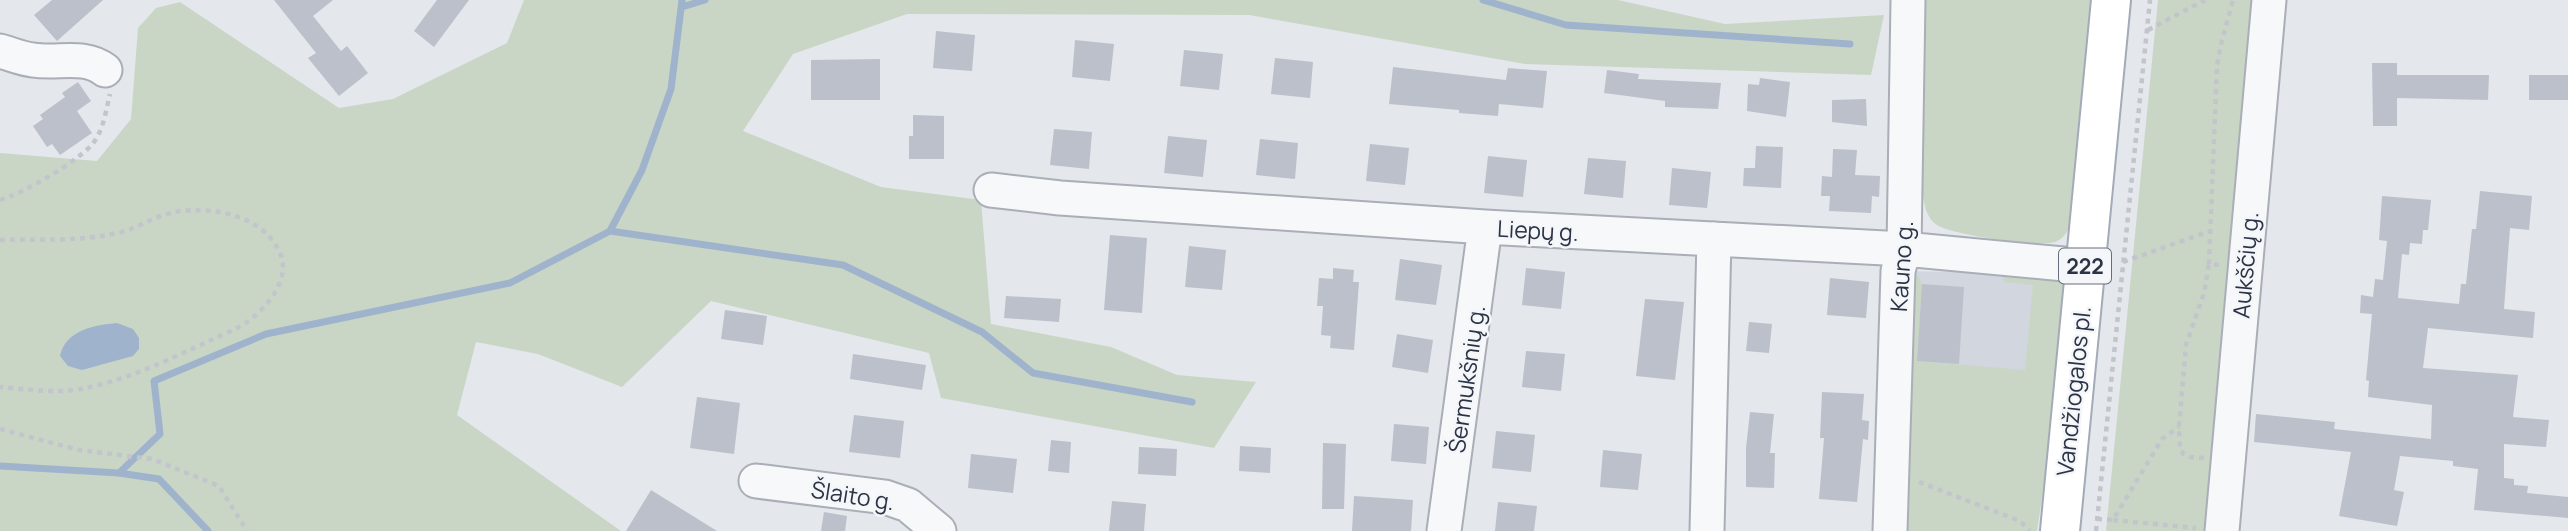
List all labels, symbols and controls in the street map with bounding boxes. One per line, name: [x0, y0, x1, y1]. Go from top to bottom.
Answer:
street label: Aukščių g.: [2224, 210, 2266, 320]
street label: Liepų g.: [1496, 212, 1580, 248]
street label: Kauno g.: [1882, 219, 1920, 313]
road number: 222: [2059, 248, 2111, 284]
street label: Šermukšnių g.: [1440, 303, 1492, 455]
street label: Vandžiogalos pl.: [2048, 304, 2098, 478]
street label: Šlaito g.: [809, 473, 897, 517]

